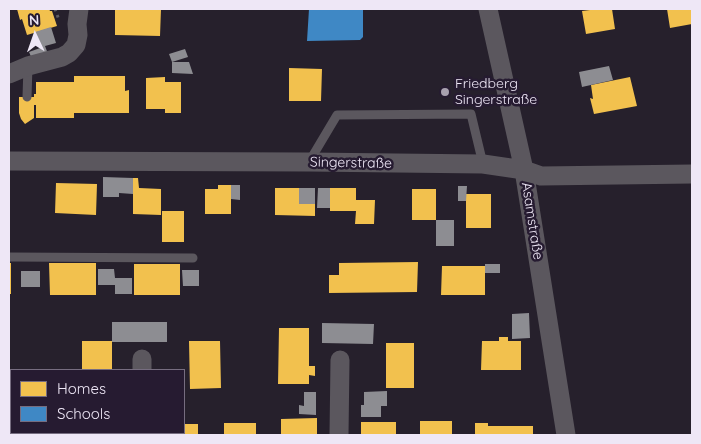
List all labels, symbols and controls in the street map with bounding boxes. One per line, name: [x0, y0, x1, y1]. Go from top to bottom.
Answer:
north arrow: [10, 10, 60, 60]
text: N: [29, 11, 40, 29]
place label: Friedberg Singerstraße: [455, 76, 537, 108]
marker: Friedberg Singerstraße: [439, 86, 451, 98]
street label: Singerstraße: [310, 154, 392, 172]
street label: Asamstraße: [518, 181, 546, 261]
legend: [10, 369, 185, 434]
text: Homes: [57, 379, 106, 398]
text: Schools: [57, 404, 110, 423]

